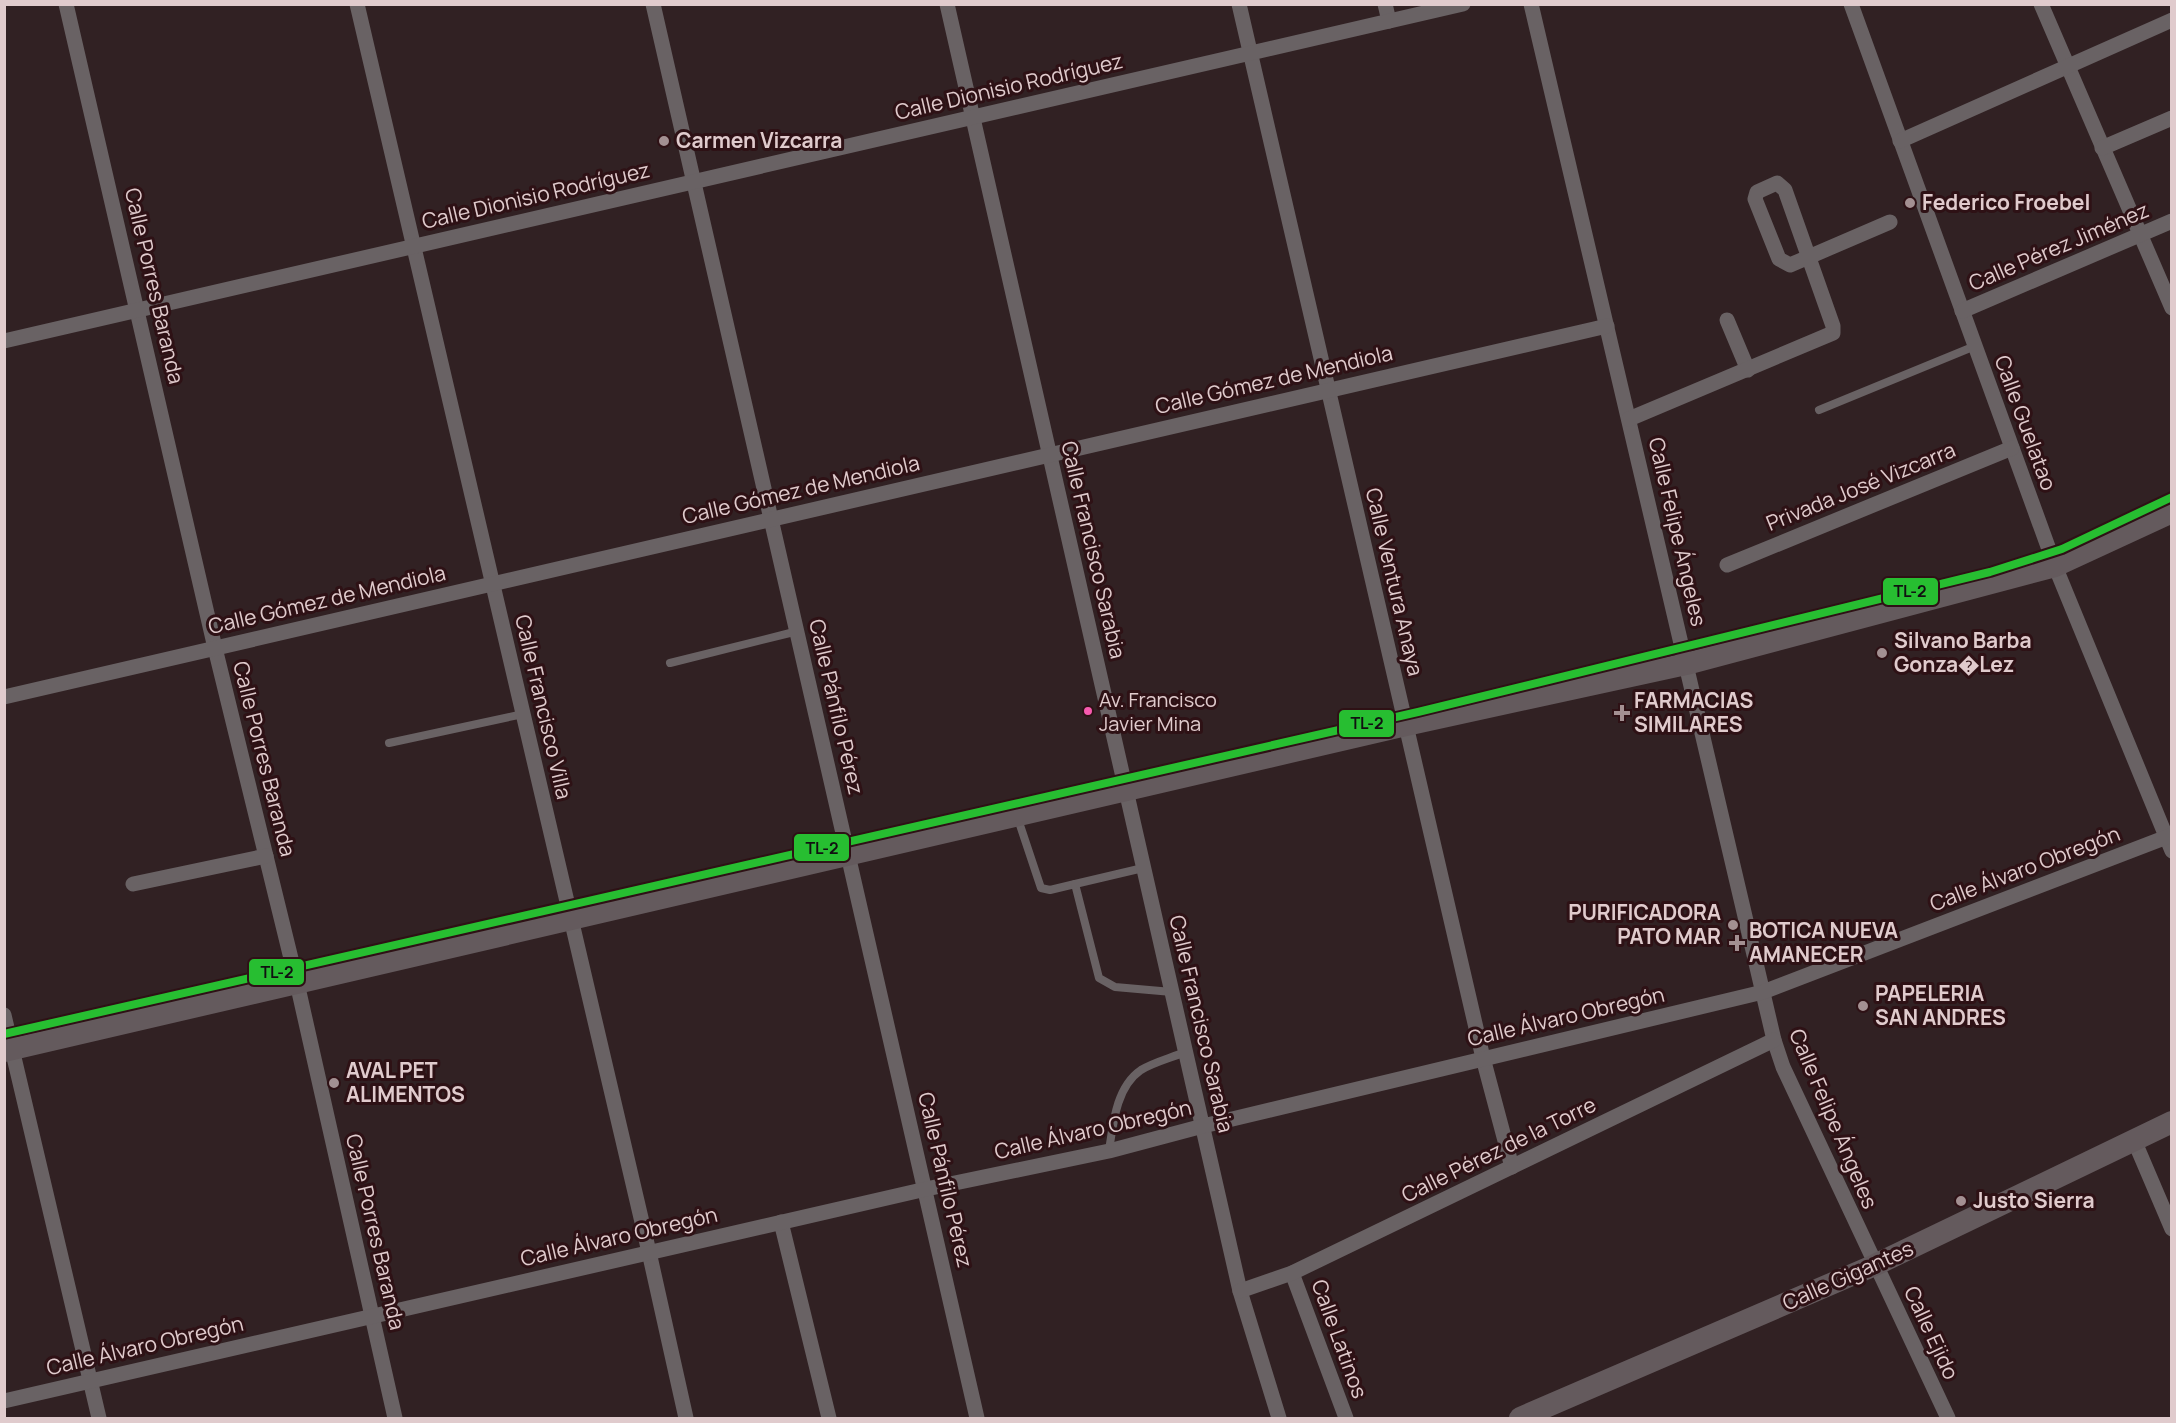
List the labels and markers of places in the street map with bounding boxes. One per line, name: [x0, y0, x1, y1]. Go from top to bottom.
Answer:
place label: Carmen Vizcarra: [676, 126, 842, 154]
marker: Carmen Vizcarra: [657, 134, 671, 148]
place label: Federico Froebel: [1922, 188, 2090, 216]
marker: Federico Froebel: [1903, 196, 1917, 210]
place label: Silvano Barba Gonza�Lez: [1894, 626, 2032, 678]
marker: Silvano Barba Gonza�Lez: [1875, 646, 1889, 660]
place label: Av. Francisco Javier Mina: [1099, 686, 1217, 737]
place label: FARMACIAS SIMILARES: [1634, 686, 1753, 738]
marker: Av. Francisco Javier Mina: [1082, 705, 1094, 717]
marker: FARMACIAS SIMILARES: [1615, 706, 1629, 720]
place label: PURIFICADORA PATO MAR: [1568, 898, 1721, 950]
place label: BOTICA NUEVA AMANECER: [1749, 916, 1898, 968]
marker: PURIFICADORA PATO MAR: [1726, 918, 1740, 932]
marker: BOTICA NUEVA AMANECER: [1730, 936, 1744, 950]
place label: PAPELERIA SAN ANDRES: [1875, 979, 2006, 1031]
marker: PAPELERIA SAN ANDRES: [1856, 999, 1870, 1013]
place label: AVAL PET ALIMENTOS: [346, 1056, 465, 1108]
marker: AVAL PET ALIMENTOS: [327, 1076, 341, 1090]
place label: Justo Sierra: [1973, 1186, 2095, 1214]
marker: Justo Sierra: [1954, 1194, 1968, 1208]

